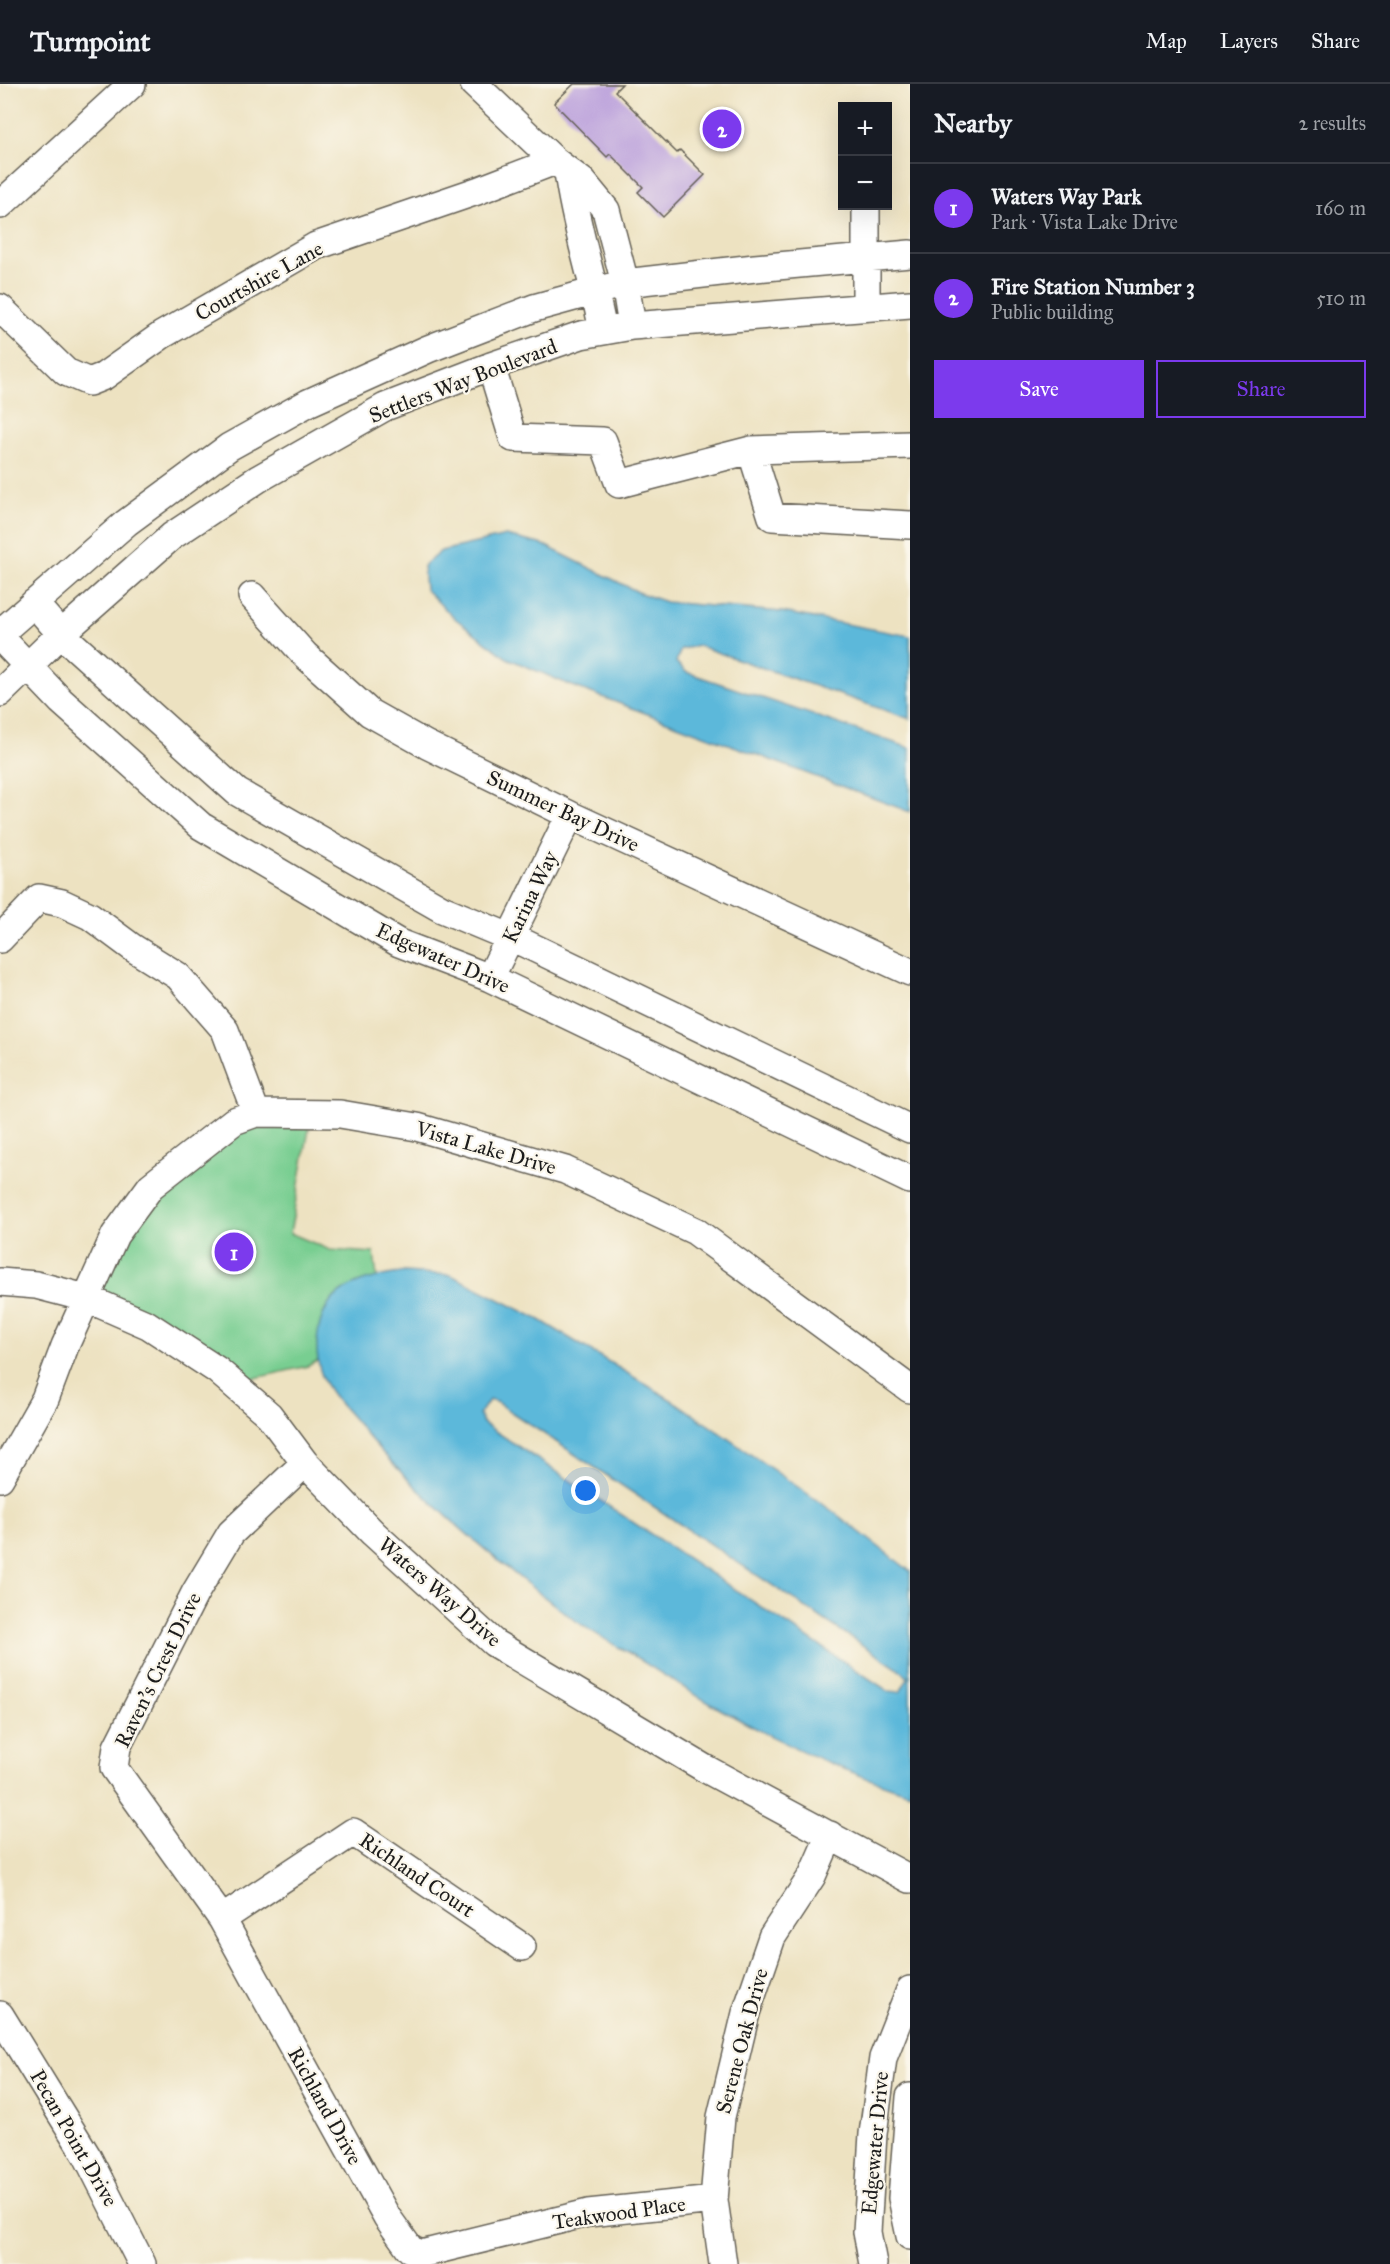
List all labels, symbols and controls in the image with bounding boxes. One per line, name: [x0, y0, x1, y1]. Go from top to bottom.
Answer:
text: Turnpoint: [30, 24, 150, 59]
text: Map: [1146, 28, 1187, 54]
text: Layers: [1220, 28, 1278, 54]
text: Share: [1311, 28, 1360, 54]
map controls: [838, 102, 892, 210]
button: +: [838, 102, 892, 156]
pin: 2: [702, 106, 742, 152]
text: Nearby: [934, 107, 1012, 139]
text: 2 results: [1298, 111, 1366, 135]
button: −: [838, 156, 892, 210]
text: Waters Way Park: [991, 183, 1142, 210]
text: 1: [950, 196, 957, 220]
text: 160 m: [1315, 196, 1366, 220]
text: Park · Vista Lake Drive: [991, 210, 1178, 234]
street label: Courtshire Lane: [191, 235, 328, 327]
text: Fire Station Number 3: [991, 273, 1195, 300]
text: 2: [949, 286, 958, 310]
text: 510 m: [1316, 286, 1366, 310]
text: Public building: [991, 300, 1113, 324]
street label: Settlers Way Boulevard: [365, 333, 561, 429]
button: Save: [934, 360, 1144, 418]
button: Share: [1156, 360, 1366, 418]
street label: Summer Bay Drive: [483, 764, 644, 858]
street label: Karina Way: [496, 846, 564, 947]
street label: Edgewater Drive: [372, 917, 514, 999]
street label: Vista Lake Drive: [412, 1115, 559, 1180]
pin: 1: [214, 1230, 254, 1274]
your location: [571, 1476, 600, 1505]
street label: Waters Way Drive: [373, 1532, 507, 1653]
street label: Raven's Crest Drive: [109, 1588, 207, 1752]
street label: Richland Court: [354, 1827, 480, 1923]
street label: Serene Oak Drive: [710, 1965, 774, 2117]
street label: Richland Drive: [282, 2043, 368, 2170]
street label: Pecan Point Drive: [24, 2065, 124, 2211]
street label: Edgewater Drive: [856, 2070, 894, 2216]
street label: Teakwood Place: [551, 2191, 688, 2235]

